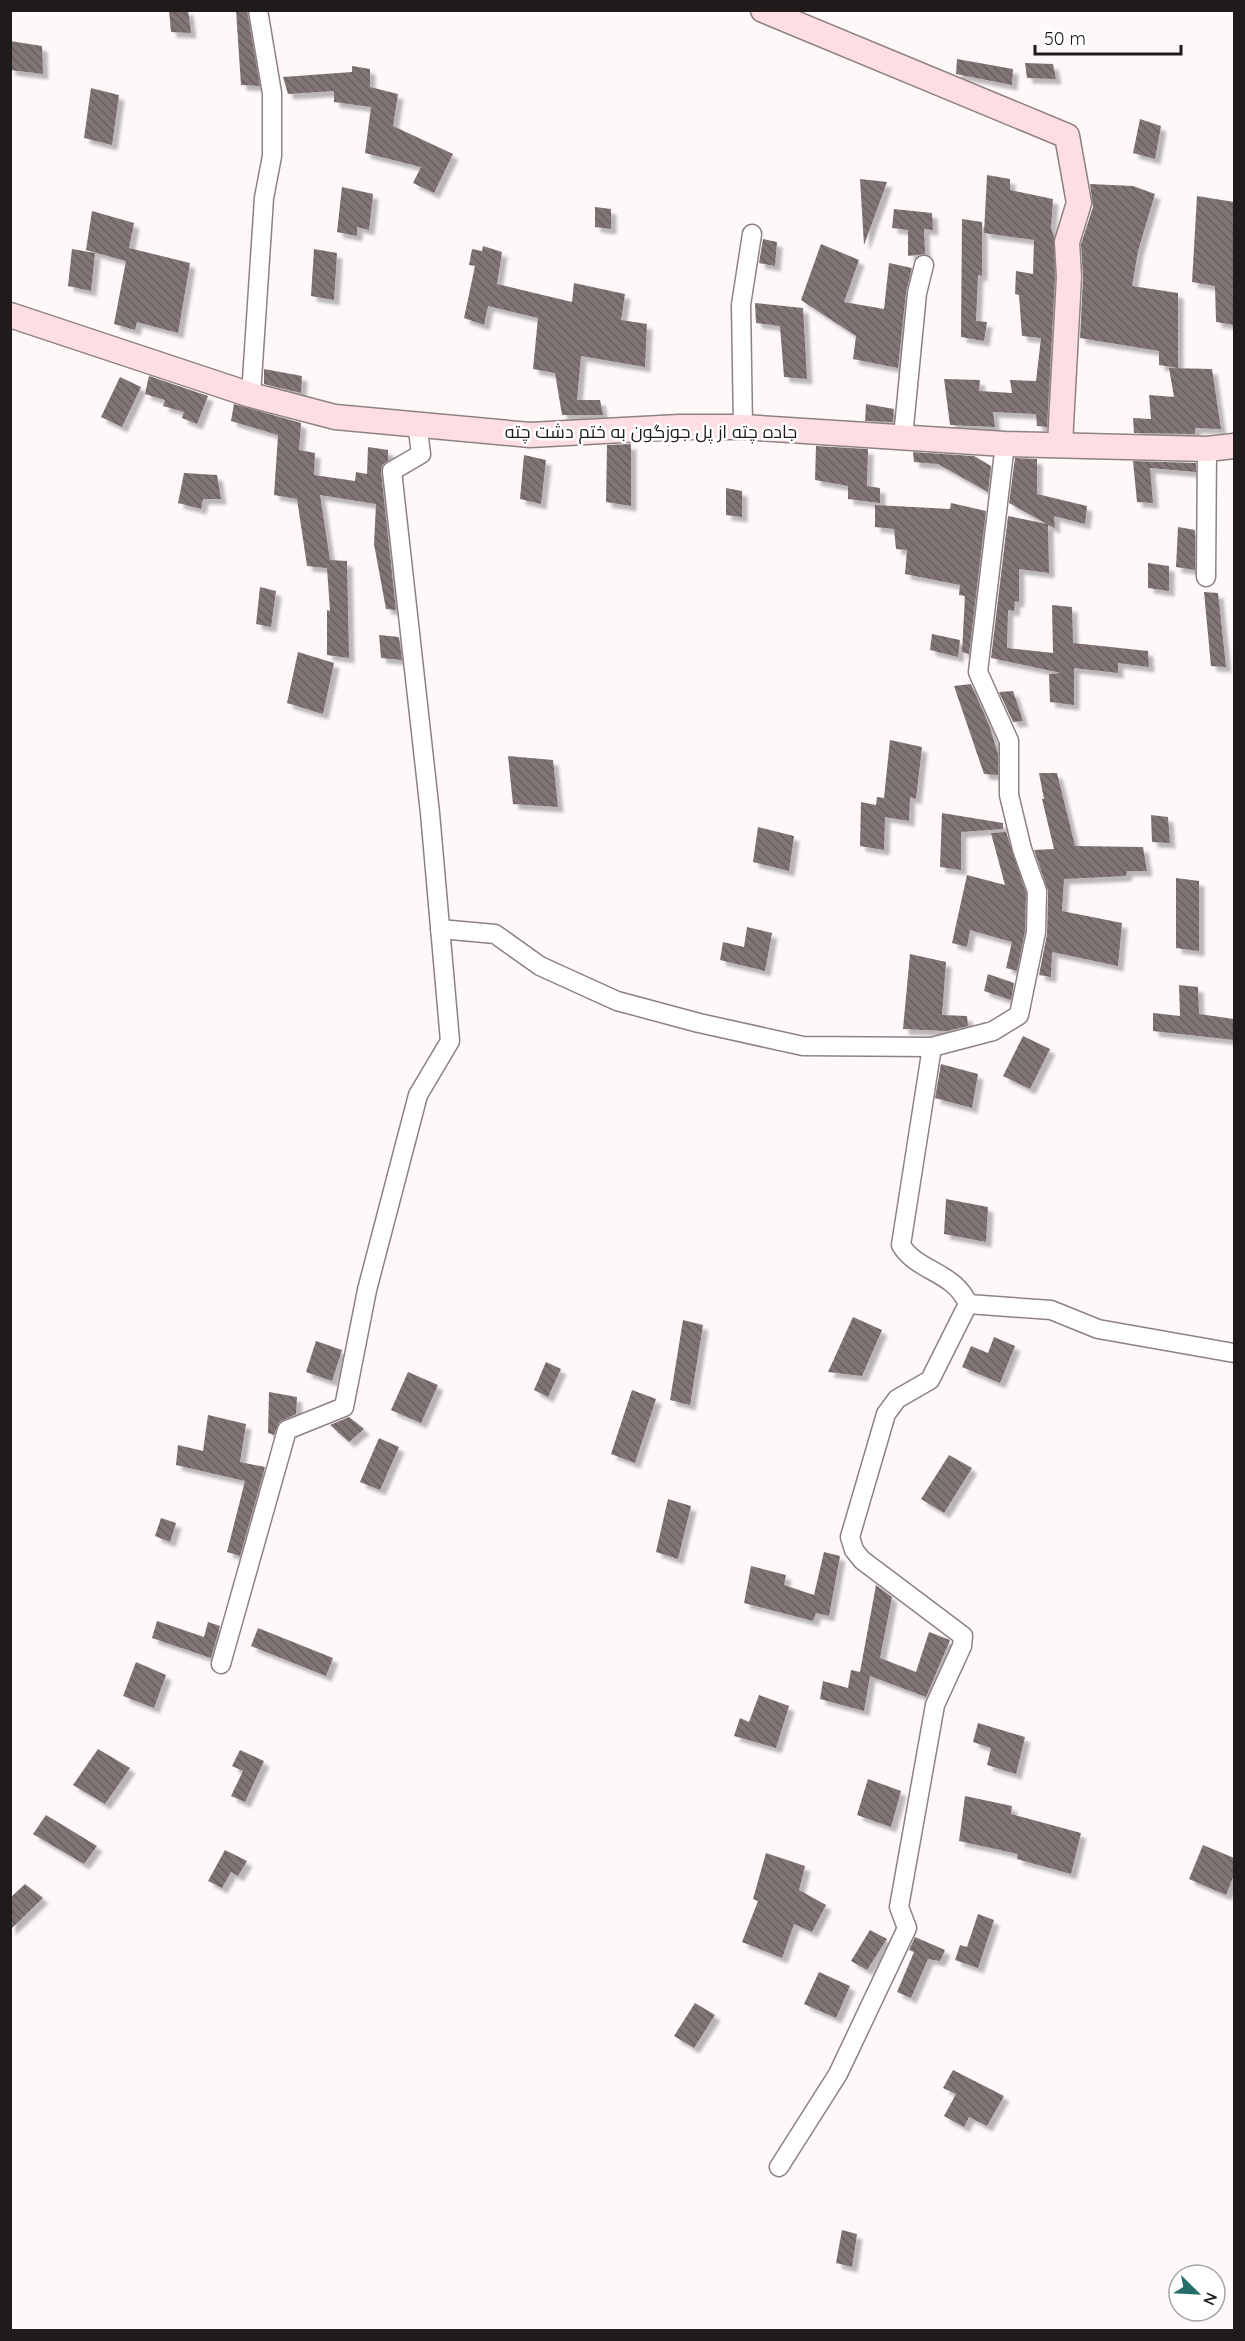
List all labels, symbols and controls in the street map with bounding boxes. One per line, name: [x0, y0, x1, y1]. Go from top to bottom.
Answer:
scale bar: [1035, 18, 1180, 56]
text: 50 m: [1044, 27, 1086, 50]
street label: جاده چته از پل جوزگون به ختم دشت چته: [505, 420, 797, 444]
north arrow: [1167, 2263, 1227, 2323]
text: N: [1199, 2290, 1222, 2309]

